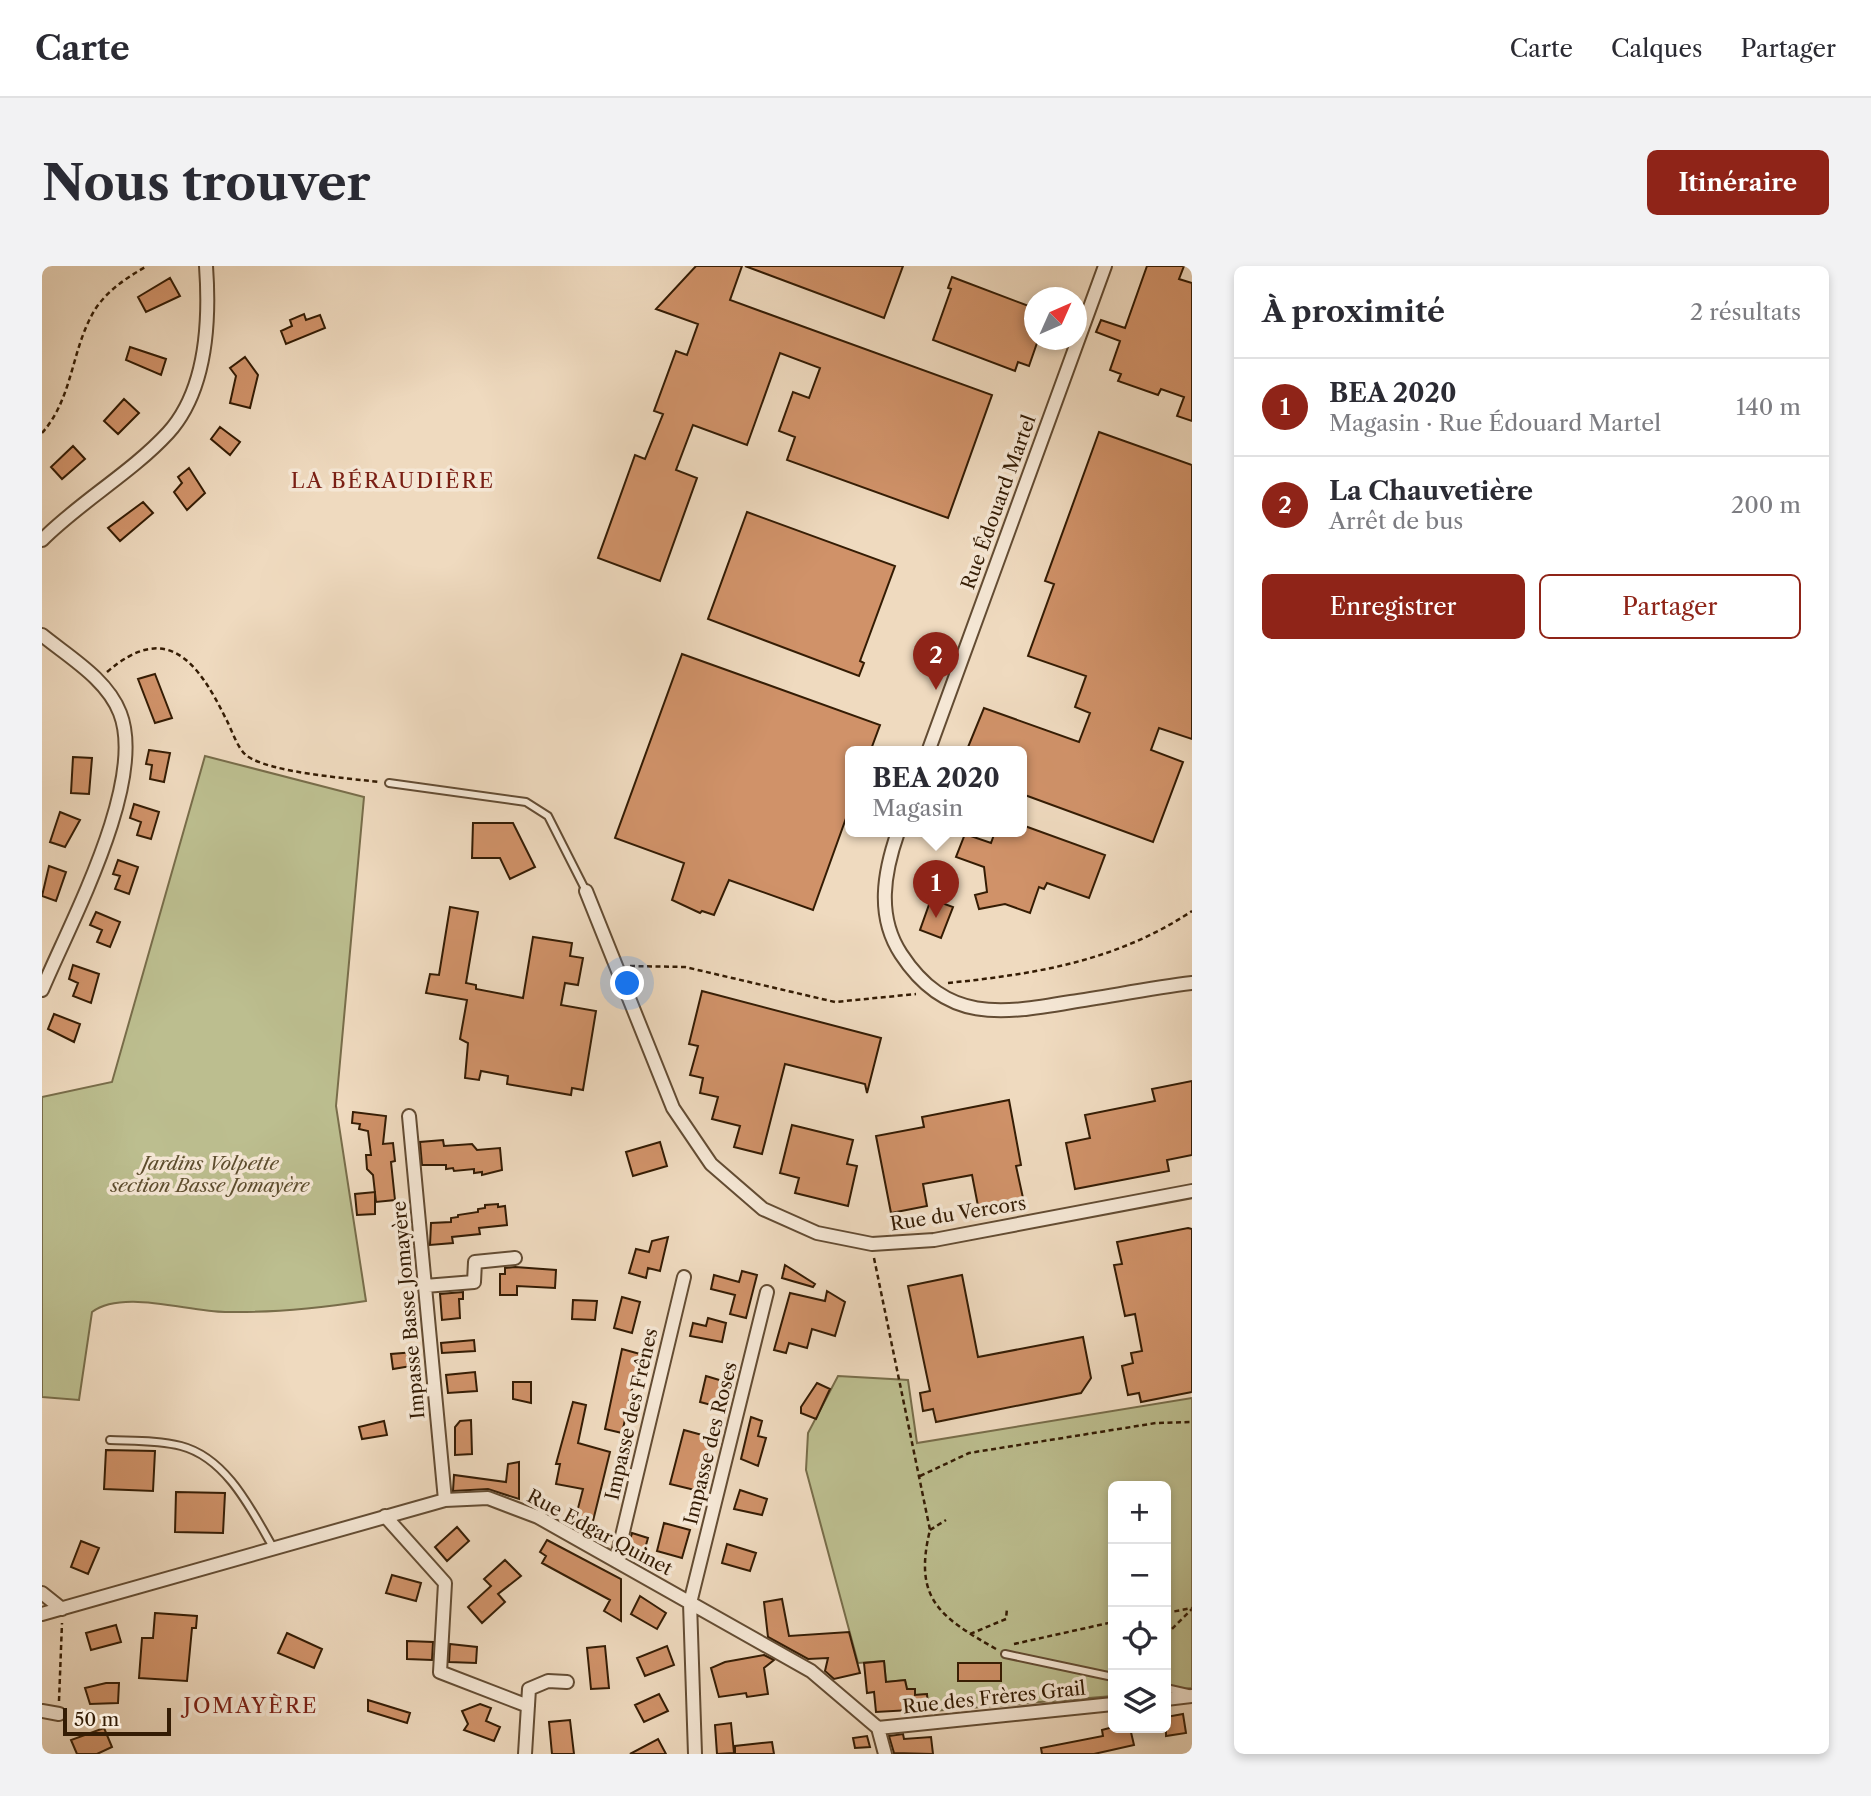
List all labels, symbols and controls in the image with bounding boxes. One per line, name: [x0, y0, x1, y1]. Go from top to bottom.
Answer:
text: Carte: [35, 28, 130, 69]
text: Carte: [1510, 34, 1573, 63]
text: Calques: [1611, 34, 1702, 63]
text: Partager: [1740, 34, 1836, 63]
button: Itinéraire: [1647, 150, 1829, 215]
text: Nous trouver: [42, 152, 370, 213]
north arrow: [1024, 287, 1087, 350]
text: À proximité: [1262, 293, 1445, 330]
text: 2 résultats: [1690, 298, 1801, 326]
text: BEA 2020: [1329, 377, 1456, 409]
text: 1: [1280, 393, 1290, 421]
text: 140 m: [1736, 393, 1801, 421]
text: Magasin · Rue Édouard Martel: [1329, 409, 1661, 437]
street label: Rue Édouard Martel: [956, 412, 1041, 592]
district label: LA BÉRAUDIÈRE: [291, 468, 495, 493]
text: La Chauvetière: [1329, 475, 1533, 507]
text: 2: [1278, 491, 1292, 519]
text: 200 m: [1731, 491, 1801, 519]
text: Arrêt de bus: [1329, 507, 1463, 535]
button: Enregistrer: [1262, 574, 1525, 639]
button: Partager: [1539, 574, 1801, 639]
pin: 2: [913, 632, 959, 690]
popup: [845, 746, 1027, 837]
text: BEA 2020: [872, 762, 1000, 794]
text: Magasin: [872, 794, 963, 822]
pin: 1: [913, 860, 959, 918]
your location: [610, 966, 644, 1000]
park label: Jardins Volpette section Basse Jomayère: [110, 1152, 310, 1197]
street label: Rue du Vercors: [889, 1191, 1028, 1236]
street label: Impasse Basse Jomayère: [388, 1200, 429, 1420]
street label: Impasse des Frênes: [601, 1326, 662, 1502]
street label: Impasse des Roses: [679, 1359, 742, 1527]
map controls: [1108, 1481, 1171, 1733]
button: +: [1108, 1481, 1171, 1544]
street label: Rue Edgar Quinet: [523, 1484, 677, 1581]
button: −: [1108, 1544, 1171, 1607]
button: locate: [1108, 1607, 1171, 1670]
button: layers: [1108, 1670, 1171, 1733]
street label: Rue des Frères Grail: [901, 1676, 1087, 1719]
district label: JOMAYÈRE: [180, 1693, 319, 1718]
scale bar: [63, 1705, 172, 1737]
text: 50 m: [74, 1708, 119, 1731]

